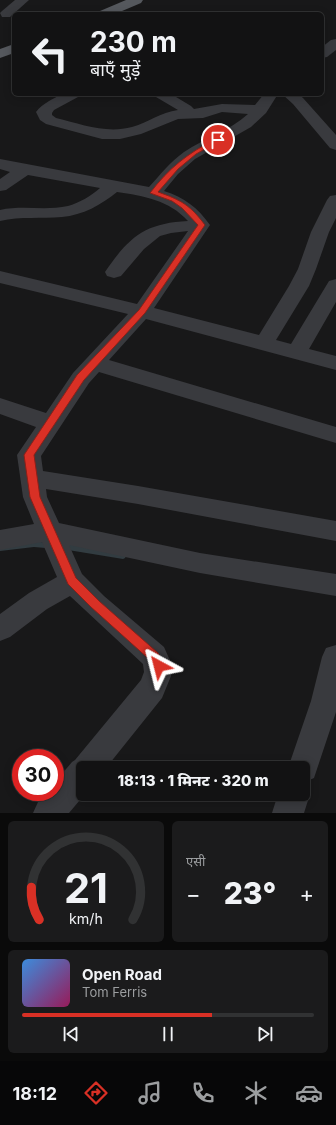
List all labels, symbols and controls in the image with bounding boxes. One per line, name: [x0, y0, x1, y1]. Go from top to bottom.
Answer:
text: 230 m: [90, 25, 177, 59]
icon: left: [24, 28, 76, 80]
text: बाएँ मुड़ें: [90, 59, 140, 80]
pin: [201, 123, 235, 157]
icon: arrive: [207, 129, 229, 151]
position arrow: [138, 645, 180, 687]
speed limit sign: 30: [12, 749, 64, 801]
text: 18:13 · 1 मिनट · 320 m: [117, 771, 269, 790]
text: एसी: [186, 853, 205, 869]
text: 21: [64, 862, 108, 912]
text: 23°: [224, 875, 276, 911]
text: −: [186, 881, 201, 907]
text: +: [299, 881, 314, 907]
text: km/h: [69, 909, 103, 926]
text: Open Road: [82, 965, 162, 984]
text: Tom Ferris: [82, 984, 147, 1000]
icon: previous: [60, 1023, 82, 1045]
icon: pause: [157, 1023, 179, 1045]
icon: next: [254, 1023, 276, 1045]
icon: directions: [82, 1079, 110, 1107]
icon: music: [136, 1079, 164, 1107]
icon: phone: [189, 1079, 217, 1107]
icon: climate: [242, 1079, 270, 1107]
icon: car: [295, 1079, 323, 1107]
text: 18:12: [13, 1083, 57, 1104]

